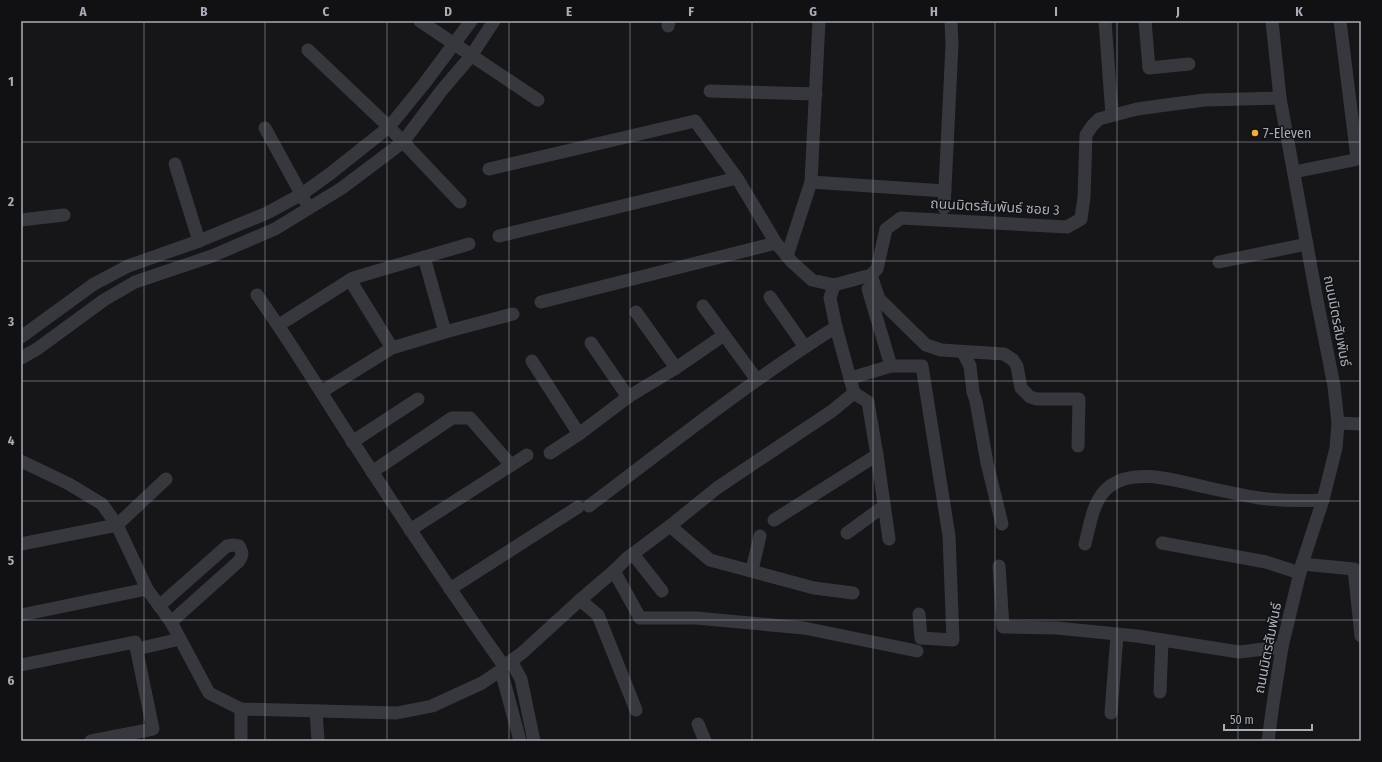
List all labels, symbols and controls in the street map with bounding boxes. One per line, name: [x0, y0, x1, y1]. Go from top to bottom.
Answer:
text: A: [78, 4, 87, 19]
text: B: [200, 4, 208, 19]
text: C: [323, 4, 330, 19]
text: D: [444, 4, 452, 19]
text: E: [566, 4, 572, 19]
text: F: [688, 4, 694, 19]
text: G: [809, 4, 817, 19]
text: H: [930, 4, 938, 19]
text: I: [1054, 4, 1058, 19]
text: J: [1175, 4, 1180, 19]
text: K: [1295, 4, 1303, 19]
text: 1: [8, 74, 14, 89]
place label: 7-Eleven: [1263, 125, 1311, 142]
marker: 7-Eleven: [1250, 128, 1260, 138]
text: 2: [7, 194, 14, 209]
street label: ถนนมิตรสัมพันธ์ ซอย 3: [930, 195, 1060, 219]
street label: ถนนมิตรสัมพันธ์: [1320, 274, 1354, 368]
text: 3: [7, 314, 14, 329]
text: 4: [8, 433, 15, 448]
text: 5: [8, 553, 14, 568]
street label: ถนนมิตรสัมพันธ์: [1251, 601, 1285, 695]
text: 6: [8, 673, 15, 688]
scale bar: [1224, 706, 1312, 732]
text: 50 m: [1230, 713, 1254, 727]

